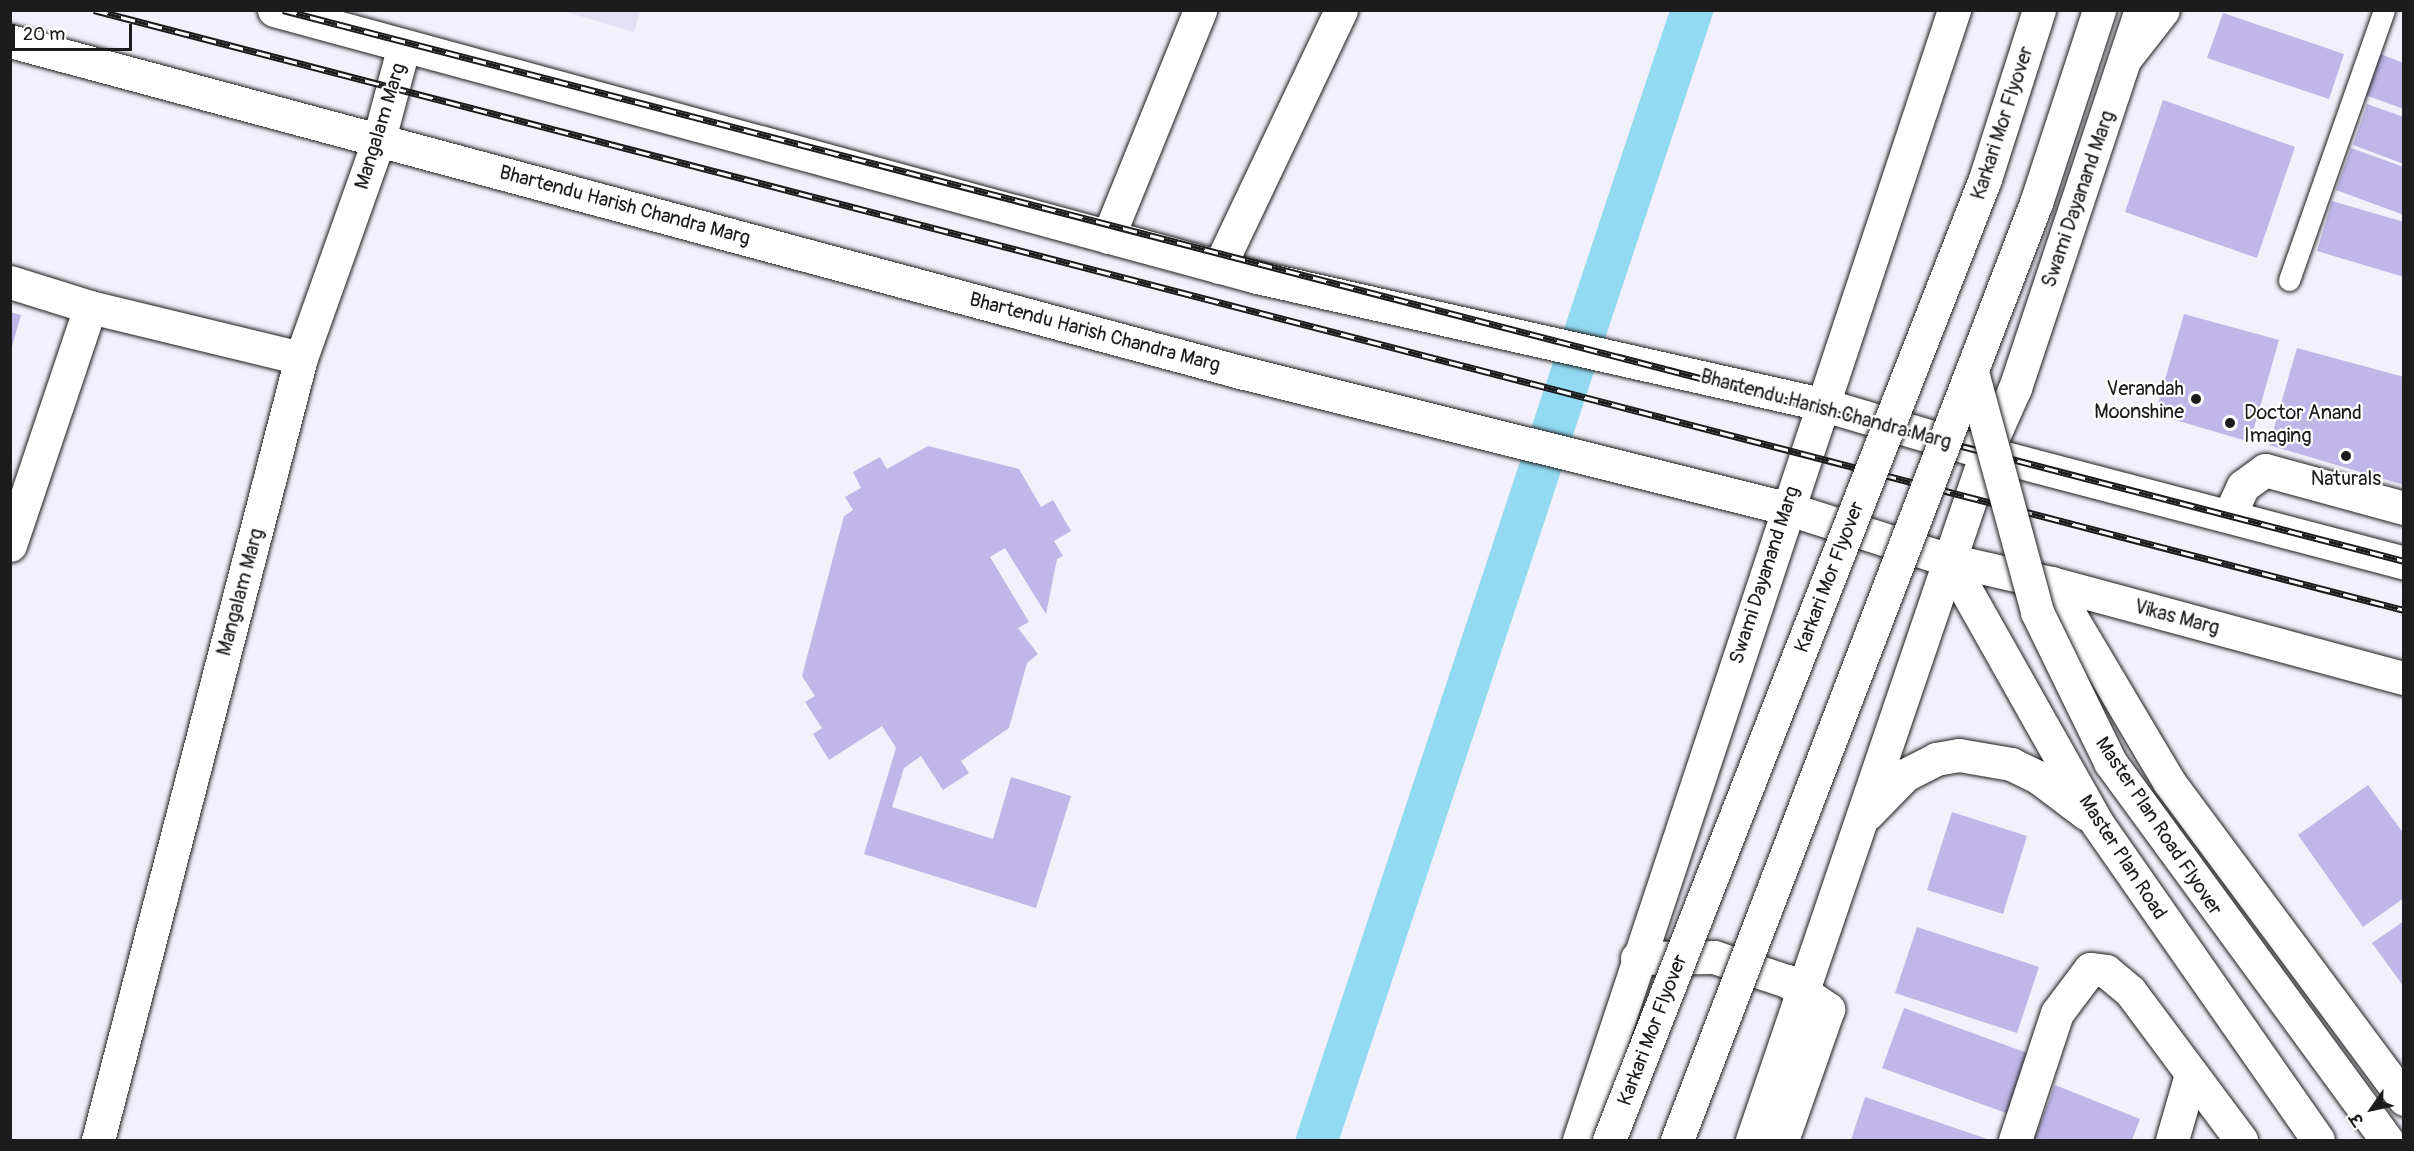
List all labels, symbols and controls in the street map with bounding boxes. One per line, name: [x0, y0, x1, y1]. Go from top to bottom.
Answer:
scale bar: [15, 12, 135, 50]
text: 20 m: [23, 23, 65, 46]
street label: Karkari Mor Flyover: [1966, 43, 2038, 203]
street label: Mangalam Marg: [349, 60, 411, 192]
street label: Swami Dayanand Marg: [2036, 107, 2120, 291]
street label: Bhartendu Harish Chandra Marg: [497, 160, 753, 250]
street label: Bhartendu Harish Chandra Marg: [967, 287, 1223, 377]
street label: Bhartendu Harish Chandra Marg: [1698, 364, 1954, 454]
place label: Verandah Moonshine: [2094, 376, 2184, 423]
marker: Verandah Moonshine: [2189, 392, 2203, 406]
place label: Doctor Anand Imaging: [2244, 400, 2362, 447]
marker: Doctor Anand Imaging: [2221, 414, 2239, 432]
marker: Naturals: [2339, 449, 2353, 463]
place label: Naturals: [2311, 466, 2381, 490]
street label: Swami Dayanand Marg: [1724, 483, 1804, 667]
street label: Karkari Mor Flyover: [1789, 498, 1869, 656]
street label: Mangalam Marg: [211, 526, 269, 658]
street label: Vikas Marg: [2132, 594, 2222, 640]
street label: Master Plan Road Flyover: [2090, 732, 2228, 920]
street label: Master Plan Road: [2074, 790, 2172, 924]
street label: Karkari Mor Flyover: [1612, 951, 1692, 1109]
north arrow: [2342, 1079, 2402, 1139]
text: उ: [2346, 1109, 2368, 1129]

